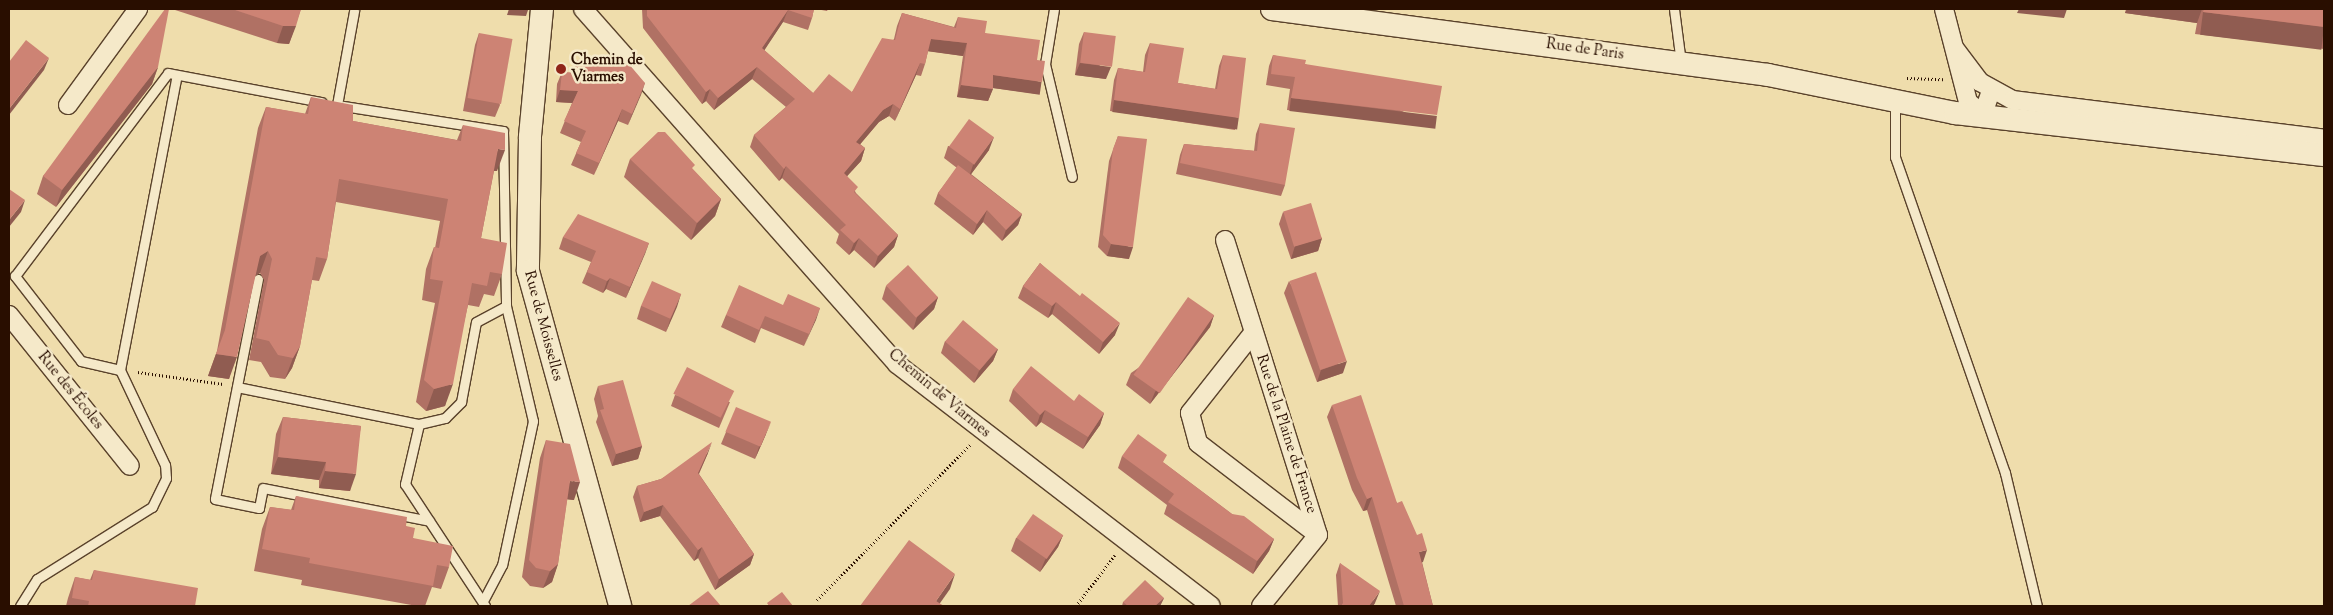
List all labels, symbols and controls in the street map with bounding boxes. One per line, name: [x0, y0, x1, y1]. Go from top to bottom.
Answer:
street label: Rue de Paris: [1545, 36, 1625, 64]
place label: Chemin de Viarmes: [571, 51, 643, 86]
marker: Chemin de Viarmes: [555, 63, 567, 75]
street label: Rue de Moisselles: [520, 269, 566, 383]
street label: Chemin de Viarmes: [884, 346, 994, 442]
street label: Rue des Écoles: [33, 349, 107, 433]
street label: Rue de la Plaine de France: [1252, 352, 1320, 516]

